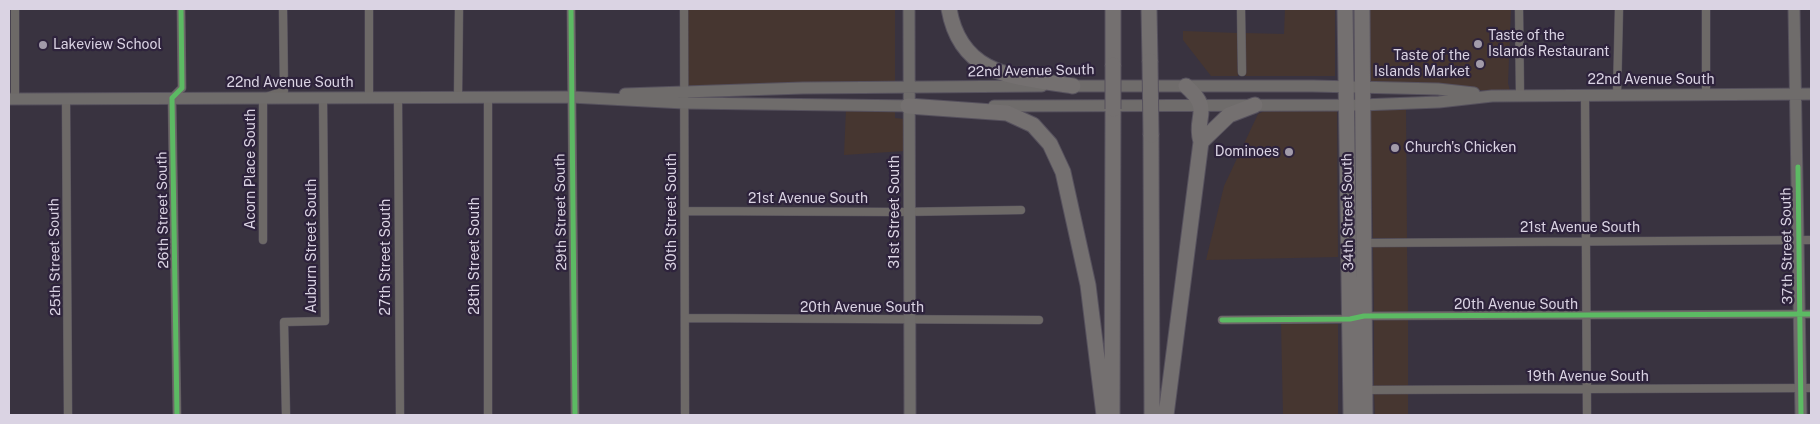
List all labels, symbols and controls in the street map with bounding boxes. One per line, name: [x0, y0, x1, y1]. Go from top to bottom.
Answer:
place label: Taste of the Islands Restaurant: [1488, 28, 1609, 60]
place label: Lakeview School: [53, 37, 162, 53]
marker: Taste of the Islands Restaurant: [1472, 38, 1484, 50]
marker: Lakeview School: [37, 39, 49, 51]
place label: Taste of the Islands Market: [1374, 48, 1470, 80]
marker: Taste of the Islands Market: [1474, 58, 1486, 70]
street label: 22nd Avenue South: [967, 61, 1095, 81]
street label: 22nd Avenue South: [1588, 72, 1714, 88]
street label: 22nd Avenue South: [227, 75, 353, 91]
street label: Acorn Place South: [243, 109, 259, 229]
place label: Church's Chicken: [1405, 140, 1516, 156]
marker: Church's Chicken: [1389, 142, 1401, 154]
place label: Dominoes: [1215, 144, 1279, 160]
marker: Dominoes: [1283, 146, 1295, 158]
street label: 26th Street South: [154, 151, 172, 269]
street label: 29th Street South: [552, 153, 570, 271]
street label: 30th Street South: [664, 153, 680, 271]
street label: 34th Street South: [1339, 153, 1357, 271]
street label: 31st Street South: [887, 155, 903, 269]
street label: Auburn Street South: [304, 179, 320, 313]
street label: 37th Street South: [1778, 187, 1796, 305]
street label: 21st Avenue South: [748, 191, 868, 207]
street label: 28th Street South: [467, 197, 483, 315]
street label: 25th Street South: [46, 198, 64, 316]
street label: 27th Street South: [378, 199, 394, 315]
street label: 21st Avenue South: [1520, 220, 1640, 236]
street label: 20th Avenue South: [1454, 297, 1578, 313]
street label: 20th Avenue South: [800, 300, 924, 316]
street label: 19th Avenue South: [1527, 369, 1649, 385]

